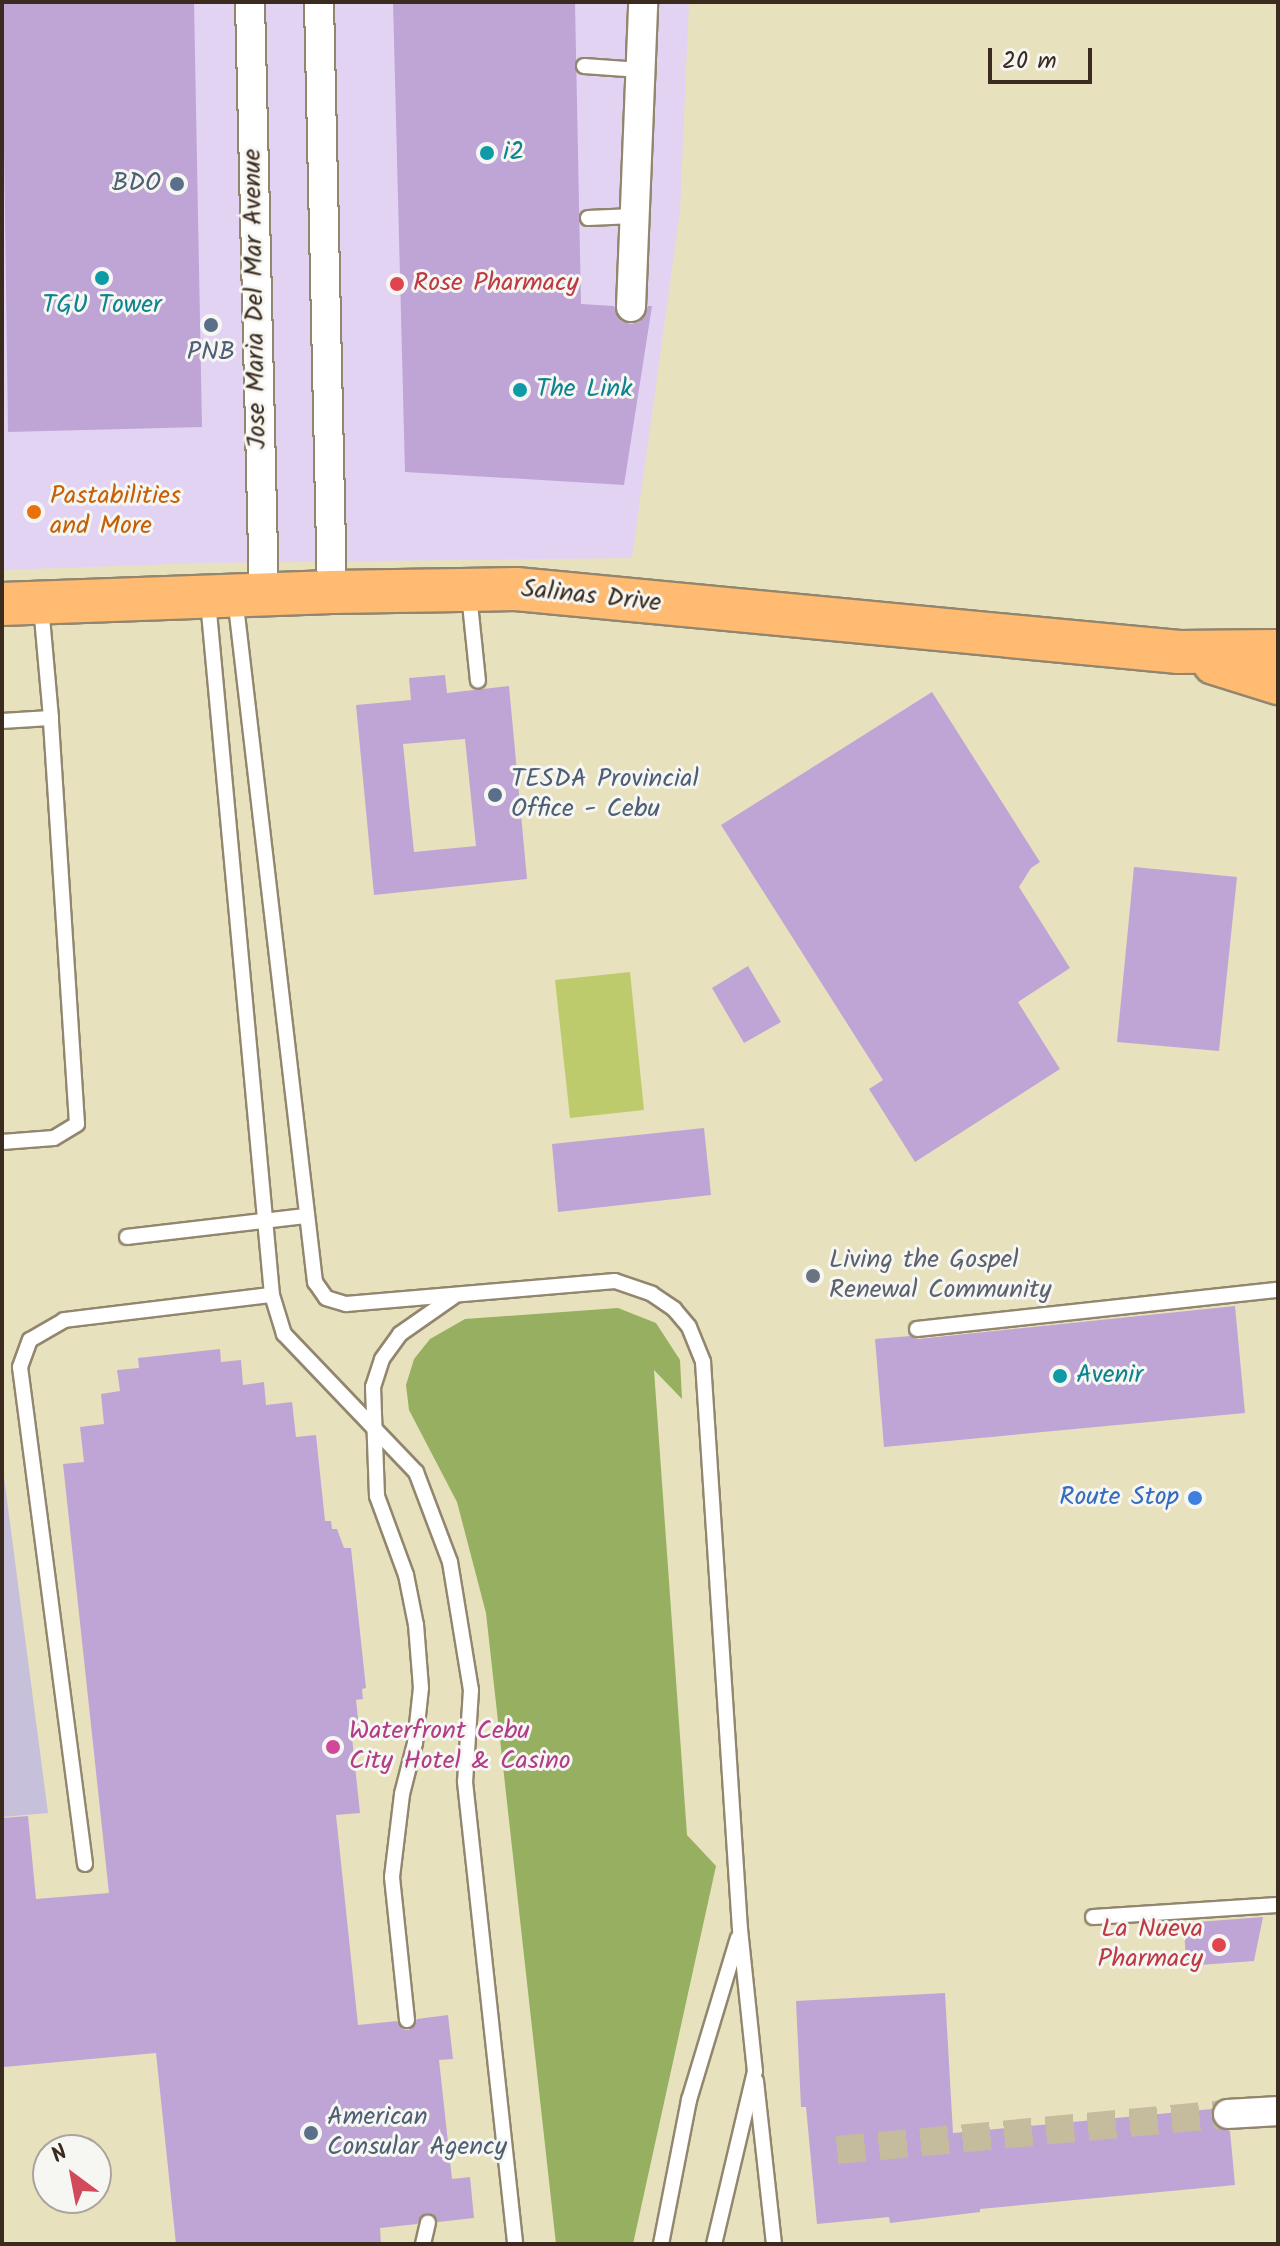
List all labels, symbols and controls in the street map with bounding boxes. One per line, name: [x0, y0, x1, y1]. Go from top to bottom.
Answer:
scale bar: [992, 32, 1096, 82]
text: 20 m: [1002, 42, 1057, 81]
place label: i2: [503, 137, 524, 169]
marker: i2: [478, 144, 496, 162]
street label: Jose Maria Del Mar Avenue: [238, 148, 274, 450]
place label: BDO: [112, 168, 161, 200]
marker: BDO: [168, 175, 186, 193]
place label: Rose Pharmacy: [413, 268, 579, 300]
marker: TGU Tower: [93, 269, 111, 287]
marker: Rose Pharmacy: [388, 275, 406, 293]
place label: TGU Tower: [42, 290, 162, 322]
marker: PNB: [202, 316, 220, 334]
place label: PNB: [187, 337, 235, 369]
place label: The Link: [536, 374, 632, 406]
marker: The Link: [511, 381, 529, 399]
place label: Pastabilities and More: [50, 481, 181, 542]
marker: Pastabilities and More: [25, 503, 43, 521]
street label: Salinas Drive: [520, 574, 662, 620]
place label: TESDA Provincial Office - Cebu: [511, 764, 699, 826]
marker: TESDA Provincial Office - Cebu: [486, 786, 504, 804]
place label: Living the Gospel Renewal Community: [829, 1245, 1051, 1306]
marker: Living the Gospel Renewal Community: [804, 1267, 822, 1285]
place label: Avenir: [1076, 1360, 1143, 1392]
marker: Avenir: [1051, 1367, 1069, 1385]
place label: Route Stop: [1059, 1482, 1179, 1514]
marker: Route Stop: [1186, 1489, 1204, 1507]
place label: Waterfront Cebu City Hotel & Casino: [349, 1716, 571, 1778]
marker: Waterfront Cebu City Hotel & Casino: [324, 1738, 342, 1756]
place label: La Nueva Pharmacy: [1097, 1914, 1203, 1976]
marker: La Nueva Pharmacy: [1210, 1936, 1228, 1954]
place label: American Consular Agency: [327, 2102, 507, 2164]
marker: American Consular Agency: [302, 2124, 320, 2142]
north arrow: [32, 2134, 112, 2214]
text: N: [45, 2136, 75, 2173]

